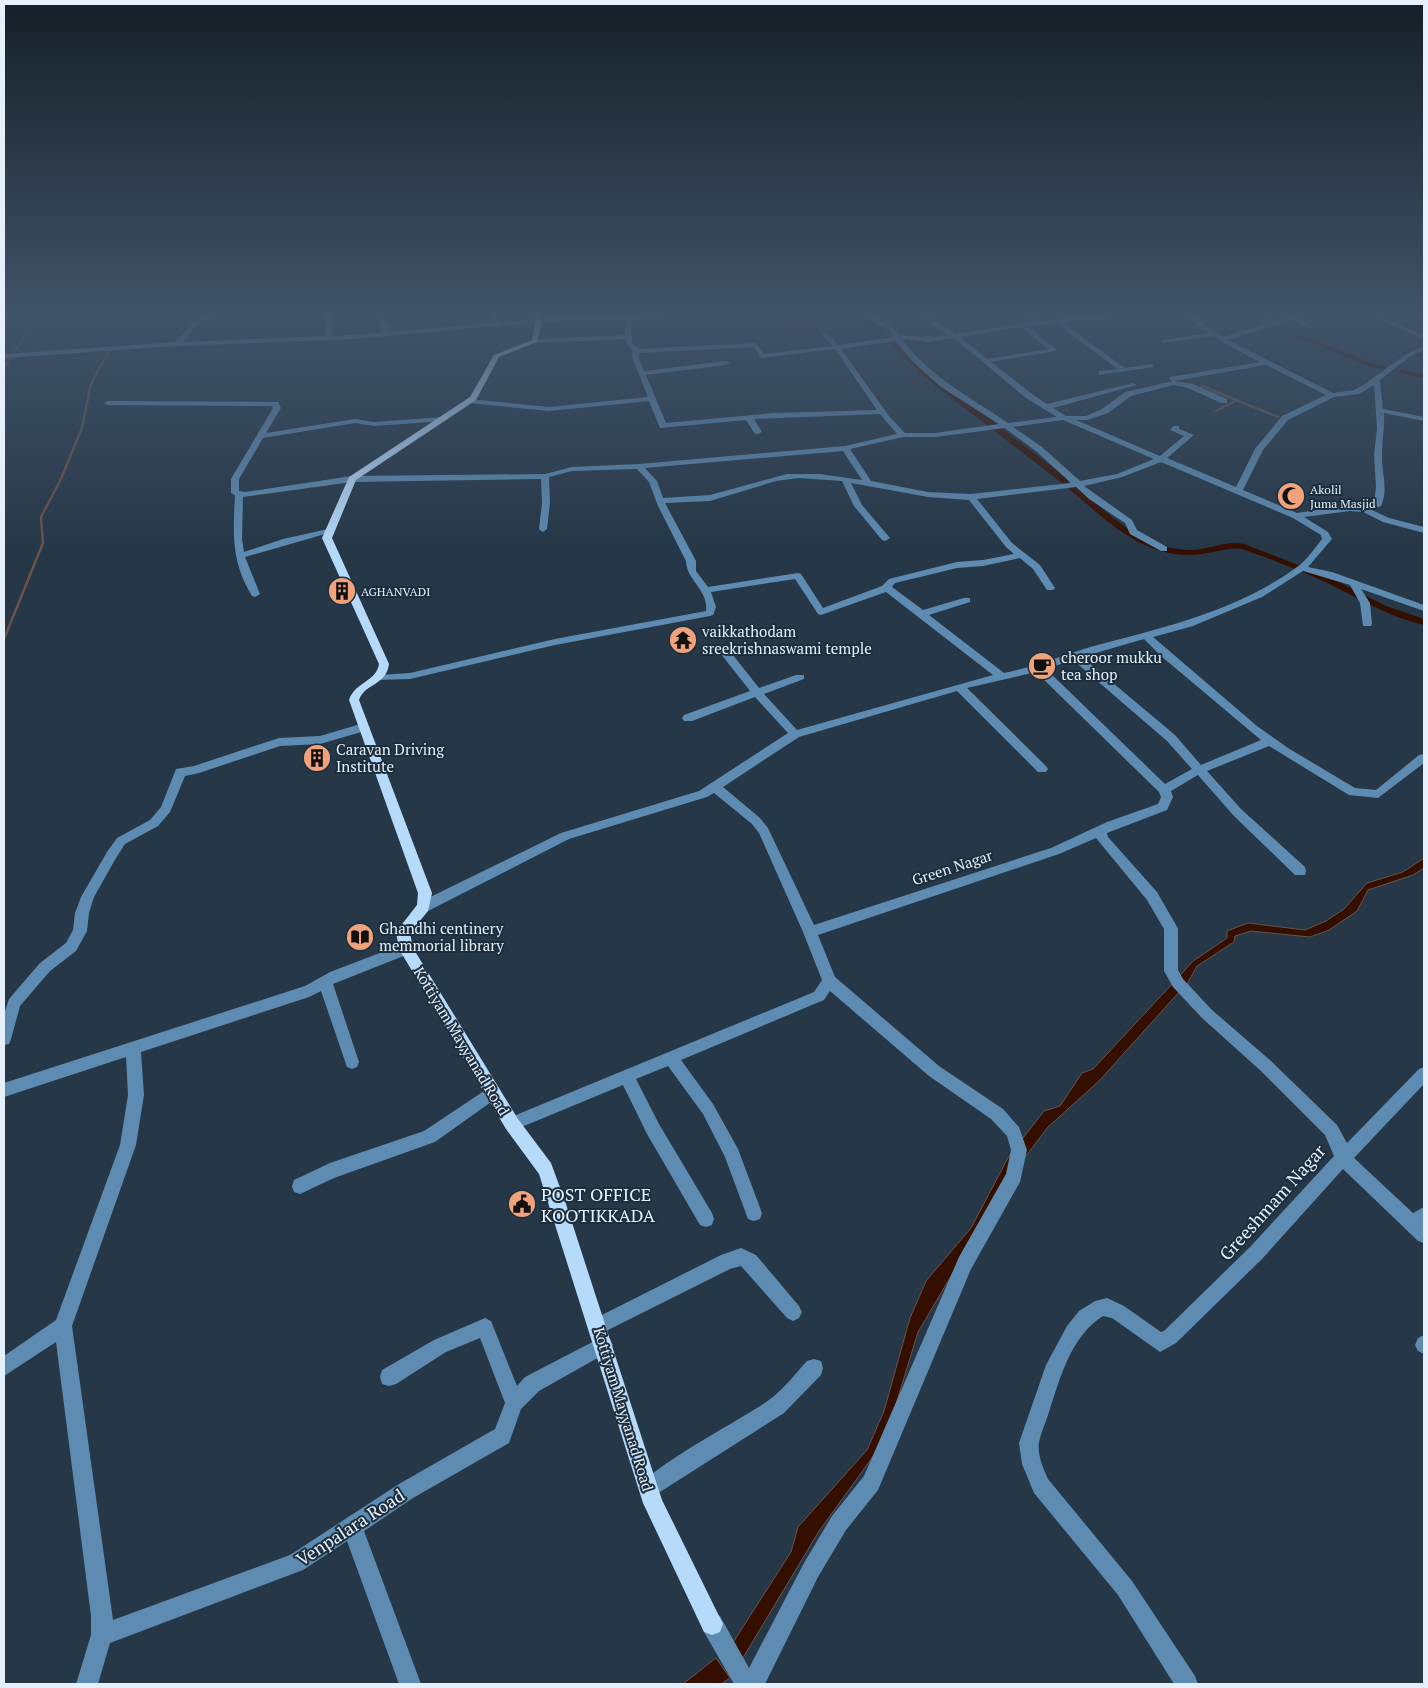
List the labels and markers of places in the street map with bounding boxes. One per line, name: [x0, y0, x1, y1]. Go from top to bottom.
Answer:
mosque icon: Akolil Juma Masjid: [1276, 481, 1306, 511]
place label: Akolil Juma Masjid: [1310, 482, 1376, 511]
building icon: AGHANVADI: [327, 576, 357, 606]
place label: AGHANVADI: [361, 584, 430, 599]
place label: vaikkathodam sreekrishnaswami temple: [701, 621, 872, 658]
temple icon: vaikkathodam sreekrishnaswami temple: [668, 625, 698, 655]
place label: cheroor mukku tea shop: [1061, 647, 1162, 684]
cafe icon: cheroor mukku tea shop: [1027, 651, 1057, 681]
place label: Caravan Driving Institute: [336, 739, 445, 776]
building icon: Caravan Driving Institute: [302, 743, 332, 773]
place label: Ghandhi centinery memmorial library: [379, 918, 504, 955]
library icon: Ghandhi centinery memmorial library: [345, 922, 375, 952]
place label: POST OFFICE KOOTIKKADA: [541, 1182, 656, 1227]
public building icon: POST OFFICE KOOTIKKADA: [507, 1189, 537, 1219]

